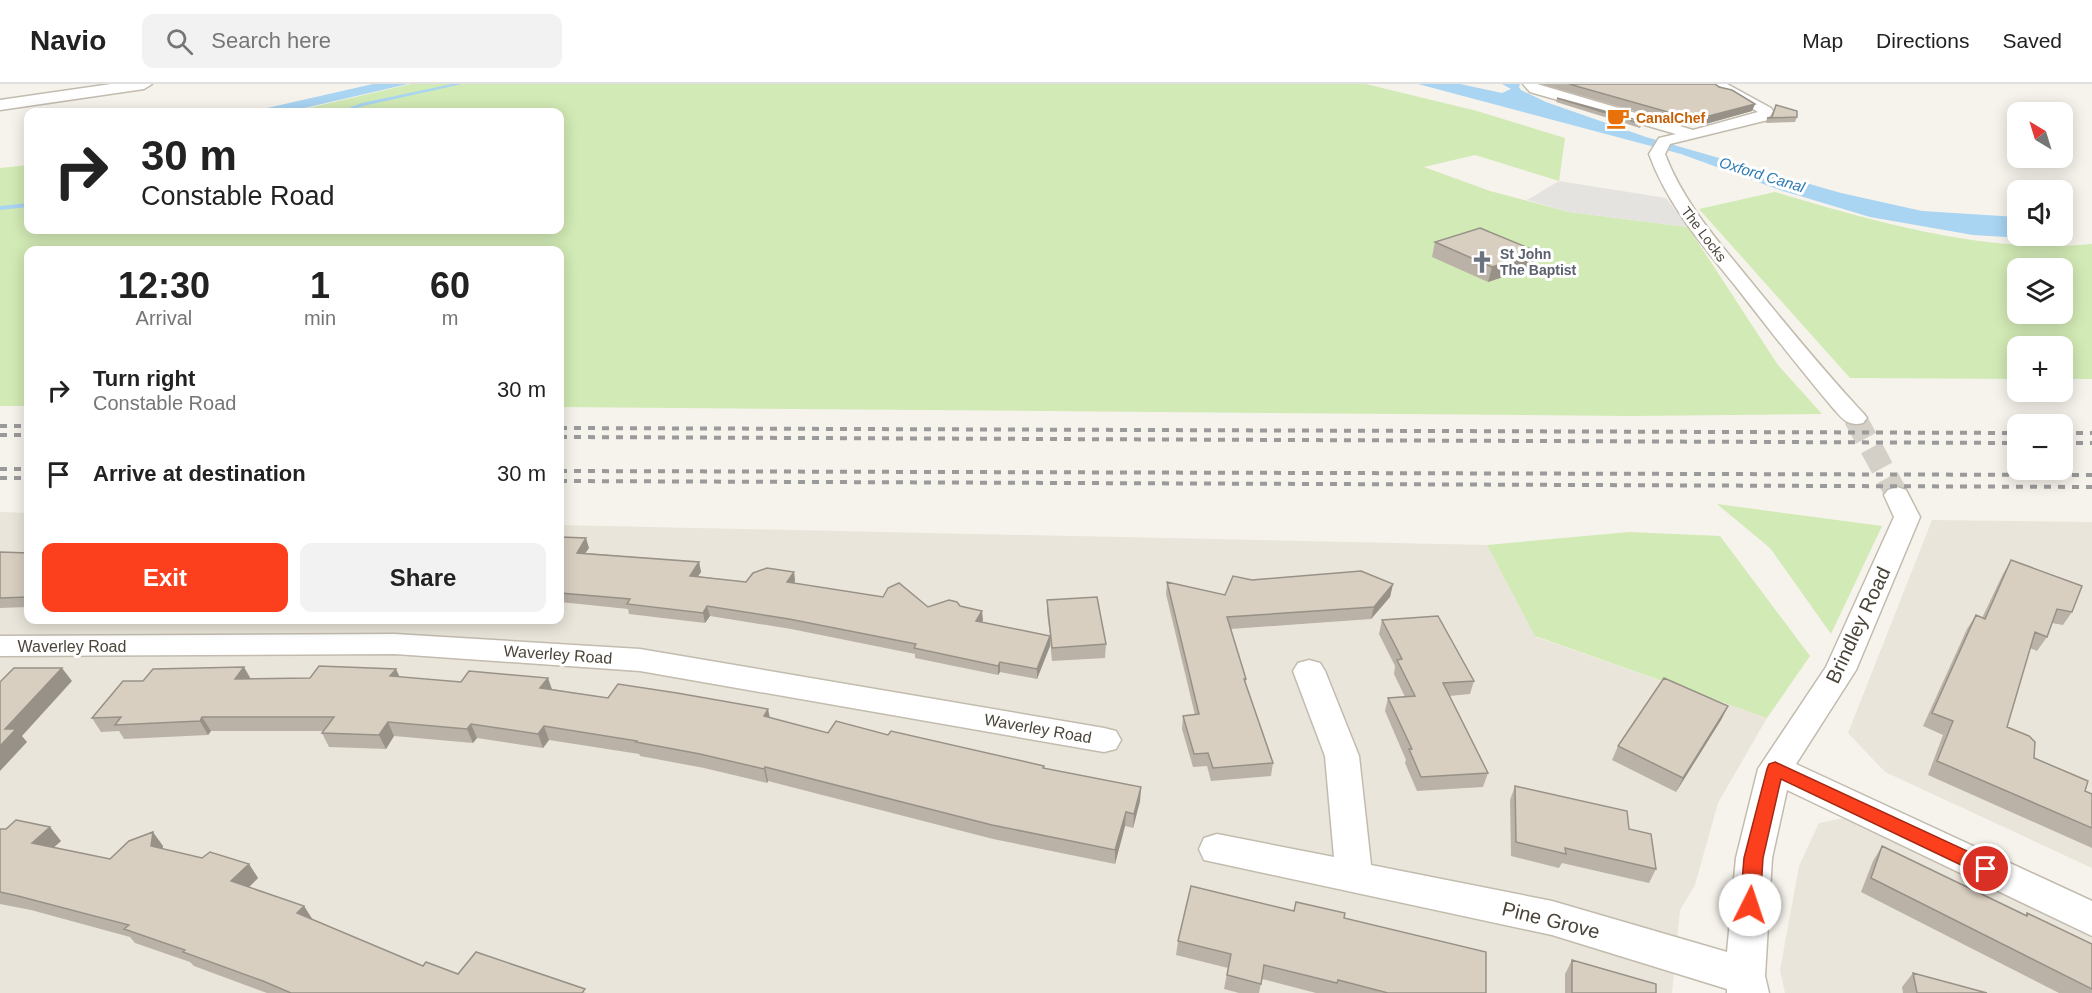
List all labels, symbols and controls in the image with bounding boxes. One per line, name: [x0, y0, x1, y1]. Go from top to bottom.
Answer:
search box: [142, 14, 562, 68]
text: Navio: [30, 25, 106, 56]
icon: search: [163, 25, 196, 58]
text: Search here: [211, 28, 331, 53]
text: Map: [1802, 29, 1843, 52]
text: Directions: [1876, 29, 1969, 52]
text: Saved: [2002, 29, 2062, 52]
north arrow: [2007, 102, 2073, 168]
map controls: [2007, 102, 2073, 480]
cafe icon: CanalChef: [1605, 105, 1631, 131]
place label: CanalChef: [1636, 110, 1706, 126]
icon: right: [42, 132, 120, 210]
text: 30 m: [141, 132, 237, 179]
water label: Oxford Canal: [1717, 153, 1808, 196]
button: sound: [2007, 180, 2073, 246]
text: Constable Road: [141, 181, 335, 211]
street label: The Locks: [1678, 203, 1730, 265]
place label: St John The Baptist: [1500, 246, 1577, 278]
church icon: St John The Baptist: [1469, 249, 1495, 275]
button: layers: [2007, 258, 2073, 324]
text: 12:30: [118, 265, 210, 306]
text: 1: [310, 265, 330, 306]
text: 60: [430, 265, 470, 306]
text: Arrival: [136, 307, 192, 329]
text: min: [304, 307, 336, 329]
text: m: [442, 307, 458, 329]
button: +: [2007, 336, 2073, 402]
text: Turn right: [93, 366, 195, 391]
icon: right: [42, 374, 75, 407]
text: 30 m: [497, 377, 546, 402]
text: Constable Road: [93, 392, 236, 414]
button: −: [2007, 414, 2073, 480]
icon: arrive: [42, 458, 75, 491]
text: Arrive at destination: [93, 461, 306, 486]
text: 30 m: [497, 461, 546, 486]
button: Exit: [42, 543, 288, 612]
button: Share: [300, 543, 546, 612]
street label: Brindley Road: [1821, 563, 1895, 687]
street label: Waverley Road: [18, 638, 126, 655]
street label: Waverley Road: [503, 642, 613, 667]
street label: Waverley Road: [983, 711, 1093, 746]
pin: [1960, 843, 2011, 894]
icon: arrive: [1969, 852, 2002, 885]
position arrow: [1718, 873, 1782, 937]
street label: Pine Grove: [1500, 897, 1602, 943]

